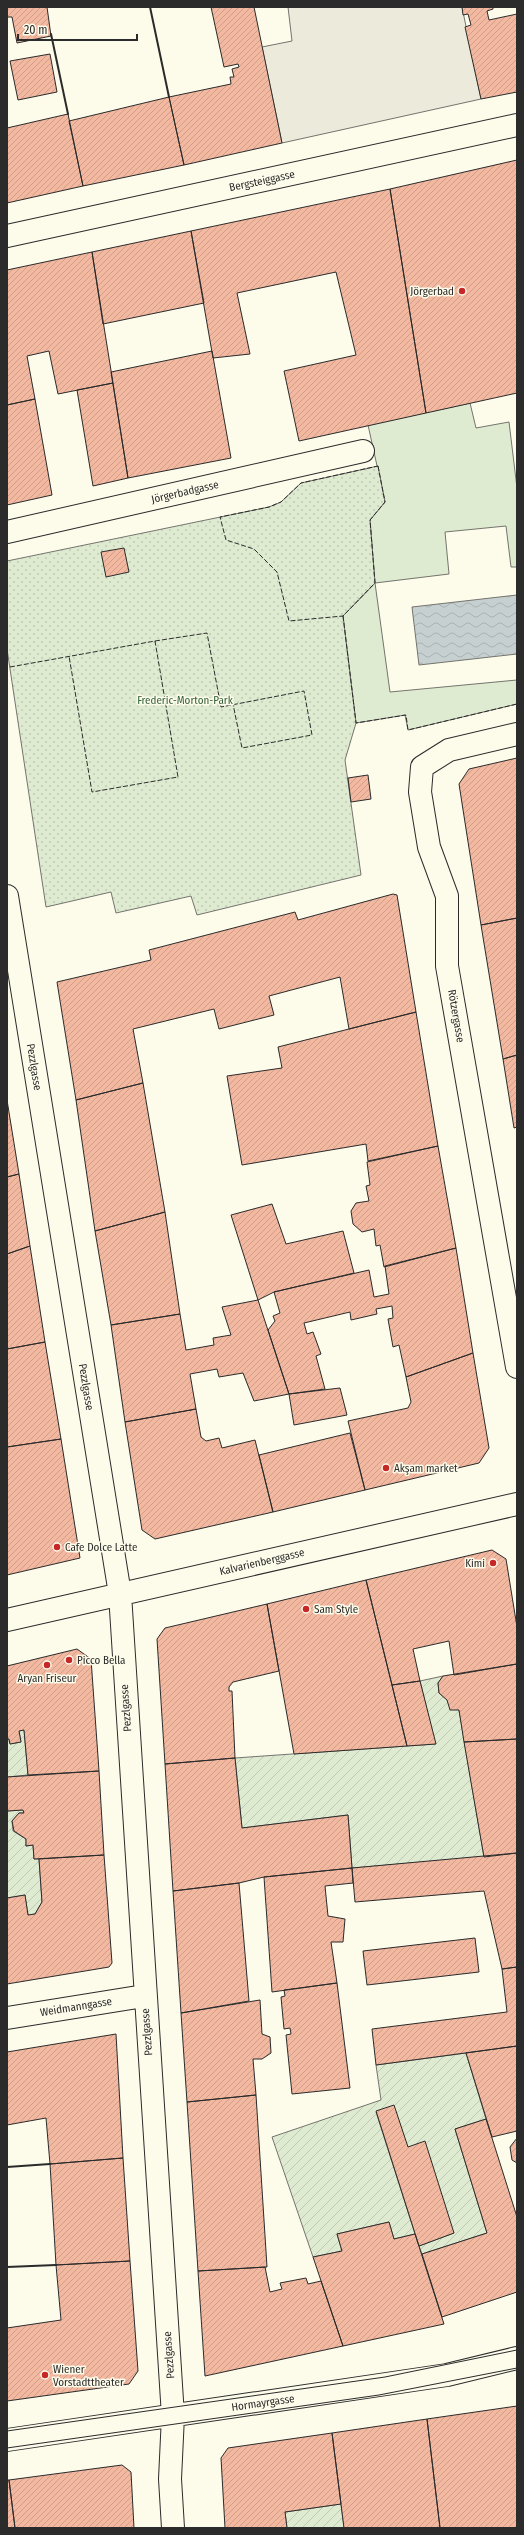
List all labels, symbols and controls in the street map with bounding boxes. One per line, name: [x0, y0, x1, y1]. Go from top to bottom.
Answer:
scale bar: [18, 16, 137, 42]
text: 20 m: [24, 23, 48, 37]
street label: Bergsteiggasse: [228, 168, 296, 194]
place label: Jörgerbad: [410, 285, 454, 298]
marker: Jörgerbad: [457, 286, 467, 296]
street label: Jörgerbadgasse: [150, 478, 220, 506]
park label: Frederic-Morton-Park: [137, 694, 234, 707]
street label: Rötzergasse: [445, 988, 467, 1044]
street label: Pezzlgasse: [24, 1043, 44, 1091]
street label: Pezzlgasse: [76, 1363, 96, 1411]
place label: Akşam market: [394, 1462, 458, 1475]
marker: Akşam market: [381, 1463, 391, 1473]
place label: Cafe Dolce Latte: [65, 1541, 137, 1554]
marker: Cafe Dolce Latte: [52, 1542, 62, 1552]
street label: Kalvarienberggasse: [218, 1546, 306, 1578]
place label: Kimi: [465, 1557, 485, 1570]
marker: Kimi: [488, 1558, 498, 1568]
place label: Sam Style: [314, 1603, 358, 1616]
marker: Sam Style: [301, 1604, 311, 1614]
place label: Picco Bella: [77, 1654, 126, 1667]
marker: Picco Bella: [64, 1655, 74, 1665]
marker: Aryan Friseur: [42, 1660, 52, 1670]
place label: Aryan Friseur: [18, 1672, 77, 1685]
street label: Pezzlgasse: [118, 1684, 134, 1732]
street label: Weidmanngasse: [39, 1995, 113, 2019]
street label: Pezzlgasse: [139, 2008, 155, 2056]
street label: Pezzlgasse: [161, 2331, 177, 2379]
place label: Wiener Vorstadttheater: [53, 2363, 124, 2389]
marker: Wiener Vorstadttheater: [40, 2370, 50, 2380]
street label: Hormayrgasse: [231, 2392, 295, 2414]

